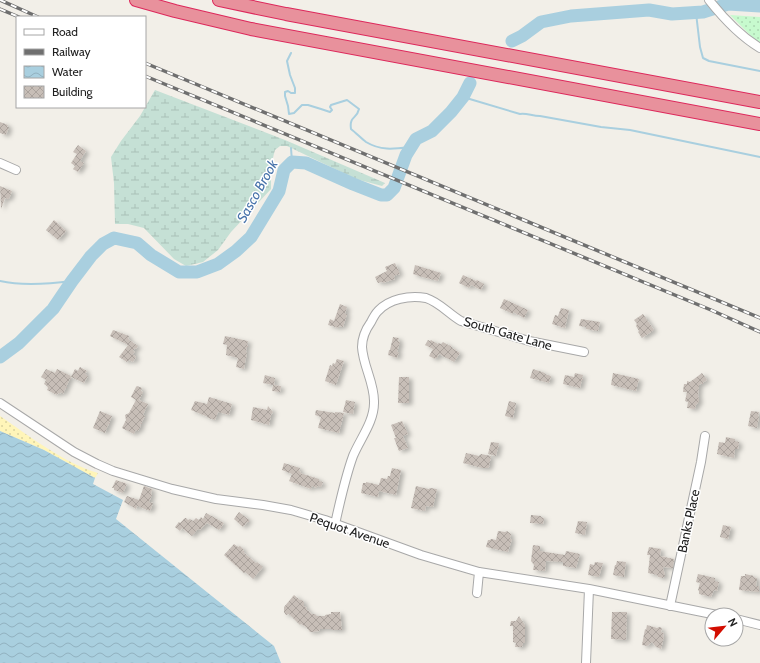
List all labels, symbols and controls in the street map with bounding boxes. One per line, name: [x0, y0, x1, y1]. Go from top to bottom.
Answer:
legend: [16, 16, 146, 108]
text: Road: [52, 24, 78, 39]
text: Railway: [52, 44, 90, 59]
text: Water: [52, 64, 83, 79]
text: Building: [52, 84, 94, 99]
water label: Sasco Brook: [232, 156, 282, 225]
street label: South Gate Lane: [462, 313, 554, 353]
street label: Banks Place: [673, 487, 703, 554]
street label: Pequot Avenue: [308, 509, 392, 551]
north arrow: [704, 607, 744, 647]
text: N: [725, 616, 741, 629]

